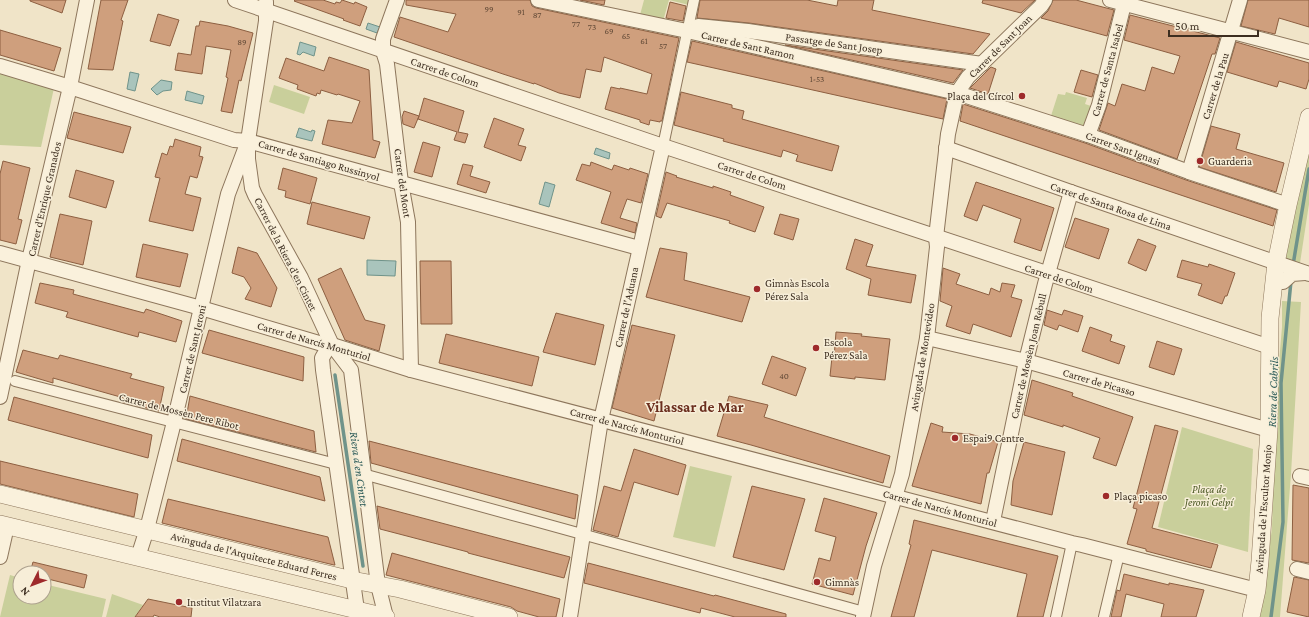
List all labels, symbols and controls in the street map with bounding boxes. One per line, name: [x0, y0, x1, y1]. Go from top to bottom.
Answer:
house number: 99: [484, 4, 494, 14]
house number: 91: [517, 7, 525, 17]
house number: 87: [533, 10, 541, 20]
street label: Carrer de Sant Joan: [966, 12, 1035, 81]
scale bar: [1169, 12, 1258, 38]
house number: 77: [572, 19, 580, 29]
text: 50 m: [1175, 19, 1200, 33]
house number: 73: [588, 22, 596, 32]
street label: Carrer de Santa Isabel: [1089, 22, 1125, 118]
house number: 69: [605, 26, 614, 36]
street label: Carrer de Sant Ramon: [700, 28, 796, 62]
street label: Passatge de Sant Josep: [784, 30, 884, 57]
house number: 65: [622, 31, 630, 41]
house number: 61: [640, 36, 648, 46]
house number: 89: [237, 37, 247, 47]
house number: 57: [659, 41, 667, 51]
street label: Carrer de la Pau: [1199, 51, 1231, 121]
street label: Carrer de Colom: [409, 55, 481, 89]
house number: 1-53: [810, 74, 824, 84]
place label: Plaça del Círcol: [947, 90, 1014, 103]
marker: Plaça del Círcol: [1017, 91, 1027, 101]
street label: Carrer Sant Ignasi: [1084, 129, 1162, 168]
street label: Carrer de Santiago Russinyol: [257, 137, 381, 184]
street label: Carrer d'Enrique Granados: [25, 140, 64, 258]
street label: Carrer del Mont: [392, 148, 414, 219]
place label: Guarderia: [1208, 155, 1252, 167]
marker: Guarderia: [1195, 156, 1205, 166]
street label: Carrer de Colom: [716, 158, 788, 192]
street label: Carrer de Santa Rosa de Lima: [1049, 180, 1173, 232]
street label: Carrer de la Riera d'en Cintet: [252, 195, 320, 313]
street label: Carrer de Colom: [1023, 261, 1095, 295]
street label: Carrer de l'Aduana: [612, 266, 640, 348]
place label: Gimnàs Escola Pérez Sala: [765, 277, 829, 302]
marker: Gimnàs Escola Pérez Sala: [752, 284, 762, 294]
street label: Carrer de Mossèn Joan Rebull: [1008, 292, 1049, 420]
street label: Avinguda de Montevideo: [908, 301, 938, 412]
street label: Carrer de Sant Jeroni: [176, 303, 209, 395]
street label: Carrer de Narcís Monturiol: [256, 319, 372, 363]
place label: Escola Pérez Sala: [824, 336, 868, 361]
marker: Escola Pérez Sala: [811, 343, 821, 353]
water label: Riera de Cabrils: [1265, 356, 1281, 428]
street label: Carrer de Picasso: [1061, 366, 1137, 398]
house number: 40: [779, 371, 789, 381]
street label: Carrer de Mossèn Pere Ribot: [118, 390, 241, 432]
district label: Vilassar de Mar: [645, 399, 744, 415]
street label: Carrer de Narcís Monturiol: [569, 405, 685, 447]
water label: Riera d'en Cintet: [347, 431, 371, 508]
place label: Espai9 Centre: [963, 432, 1024, 445]
marker: Espai9 Centre: [950, 433, 960, 443]
street label: Avinguda de l'Escultor Monjo: [1253, 444, 1275, 574]
park label: Plaça de Jeroni Gelpí: [1183, 483, 1235, 509]
street label: Carrer de Narcís Monturiol: [882, 487, 998, 529]
place label: Plaça picaso: [1114, 490, 1168, 503]
marker: Plaça picaso: [1101, 491, 1111, 501]
street label: Avinguda de l'Arquitecte Eduard Ferres: [169, 530, 338, 583]
north arrow: [12, 565, 52, 605]
place label: Gimnàs: [825, 576, 859, 588]
marker: Gimnàs: [812, 577, 822, 587]
text: N: [17, 585, 32, 598]
place label: Institut Vilatzara: [187, 596, 261, 608]
marker: Institut Vilatzara: [174, 597, 184, 607]

